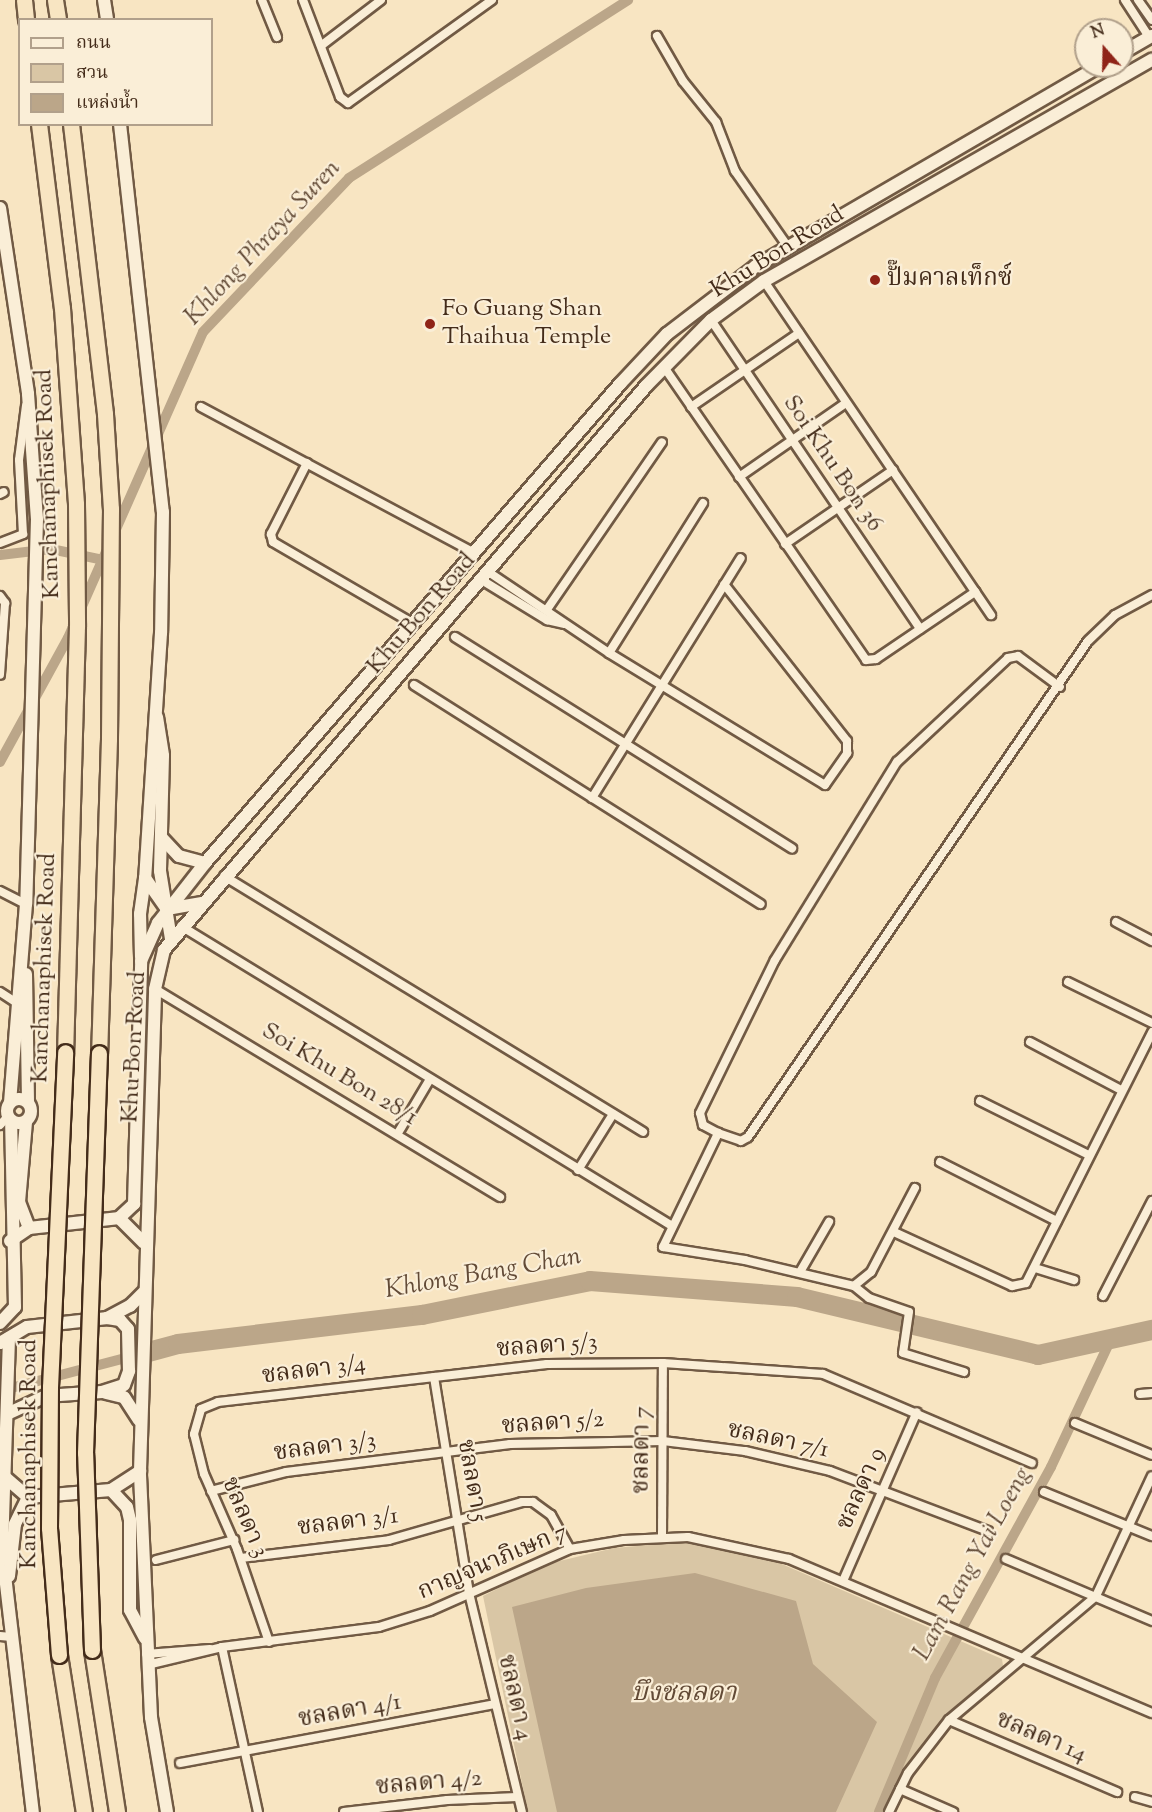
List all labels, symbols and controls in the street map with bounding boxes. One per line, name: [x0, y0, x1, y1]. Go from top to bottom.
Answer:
legend: [18, 18, 213, 126]
north arrow: [1074, 18, 1134, 78]
text: N: [1088, 20, 1108, 45]
text: ถนน: [76, 31, 111, 57]
text: สวน: [76, 61, 108, 87]
text: แหล่งน้ำ: [76, 91, 139, 117]
water label: Khlong Phraya Suren: [178, 154, 348, 332]
street label: Khu Bon Road: [706, 201, 850, 305]
place label: ปั๊มคาลเท็กซ์: [887, 266, 1012, 294]
marker: ปั๊มคาลเท็กซ์: [868, 273, 882, 287]
place label: Fo Guang Shan Thaihua Temple: [442, 296, 611, 352]
marker: Fo Guang Shan Thaihua Temple: [423, 317, 437, 331]
street label: Kanchanaphisek Road: [31, 369, 67, 599]
street label: Soi Khu Bon 36: [776, 390, 888, 538]
street label: Khu Bon Road: [361, 547, 483, 681]
street label: Kanchanaphisek Road: [27, 853, 63, 1083]
street label: Khu Bon Road: [117, 971, 153, 1123]
street label: Soi Khu Bon 28/1: [256, 1017, 422, 1133]
water label: Khlong Bang Chan: [382, 1241, 584, 1307]
street label: ชลลดา 5/3: [496, 1329, 598, 1365]
street label: Kanchanaphisek Road: [16, 1339, 44, 1569]
street label: ชลลดา 3/4: [261, 1350, 367, 1392]
street label: ชลลดา 5/2: [501, 1406, 605, 1442]
street label: ชลลดา 7: [628, 1406, 658, 1494]
street label: ชลลดา 7/1: [725, 1416, 831, 1466]
street label: ชลลดา 3/3: [272, 1427, 378, 1469]
street label: ชลลดา 5: [450, 1438, 492, 1524]
street label: ชลลดา 9: [831, 1444, 893, 1534]
water label: Lam Rang Yai Loeng: [907, 1462, 1039, 1666]
street label: ชลลดา 3: [214, 1473, 274, 1563]
street label: ชลลดา 3/1: [296, 1503, 400, 1543]
street label: กาญจนาภิเษก 7: [414, 1519, 572, 1607]
street label: ชลลดา 4: [490, 1652, 538, 1744]
water label: บึงชลลดา: [632, 1678, 736, 1710]
street label: ชลลดา 4/1: [297, 1689, 403, 1735]
street label: ชลลดา 14: [992, 1706, 1090, 1770]
street label: ชลลดา 4/2: [375, 1765, 483, 1803]

